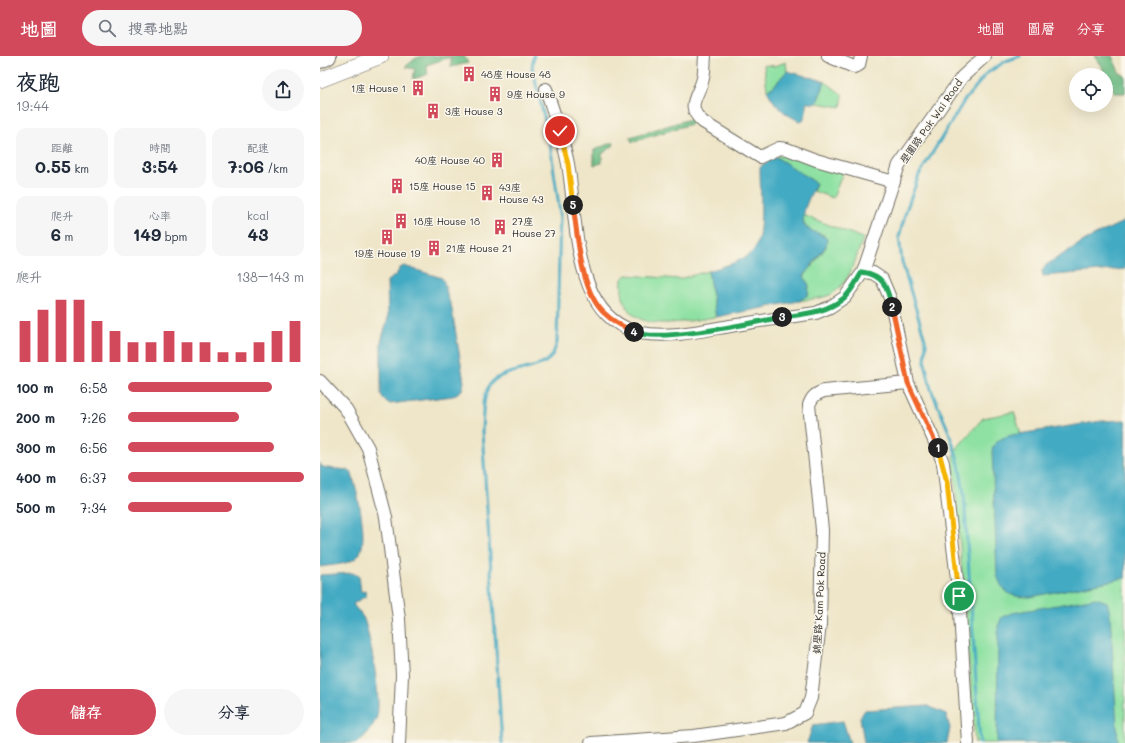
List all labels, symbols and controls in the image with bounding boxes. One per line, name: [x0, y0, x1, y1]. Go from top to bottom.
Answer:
search box: [82, 10, 362, 46]
text: 地圖: [20, 16, 58, 41]
icon: search: [96, 17, 118, 39]
text: 搜尋地點: [128, 18, 188, 38]
text: 地圖: [977, 19, 1005, 38]
text: 圖層: [1027, 19, 1055, 38]
text: 分享: [1077, 19, 1105, 38]
building icon: 48座 House 48: [460, 65, 478, 83]
text: 夜跑: [16, 67, 60, 96]
place label: 48座 House 48: [481, 67, 551, 81]
map controls: [1069, 68, 1113, 112]
button: locate: [1069, 68, 1113, 112]
button: share: [262, 69, 304, 111]
street label: 壆圍路 Pok Wai Road: [897, 76, 965, 166]
building icon: 1座 House 1: [409, 79, 427, 97]
place label: 1座 House 1: [351, 81, 406, 95]
building icon: 9座 House 9: [486, 85, 504, 103]
place label: 9座 House 9: [507, 87, 565, 101]
text: 19:44: [16, 97, 49, 114]
building icon: 3座 House 3: [424, 102, 442, 120]
place label: 3座 House 3: [445, 104, 503, 118]
pin: [543, 114, 577, 148]
icon: check: [549, 120, 571, 142]
text: 距離: [51, 140, 73, 155]
text: 時間: [149, 140, 171, 155]
text: 配速: [247, 140, 269, 155]
building icon: 40座 House 40: [488, 151, 506, 169]
place label: 40座 House 40: [415, 153, 485, 167]
text: 0.55: [35, 155, 71, 177]
text: 3:54: [142, 155, 178, 177]
text: 7:06: [228, 155, 264, 177]
text: km: [71, 161, 89, 176]
text: /km: [264, 161, 288, 176]
building icon: 15座 House 15: [388, 177, 406, 195]
place label: 15座 House 15: [409, 179, 476, 193]
place label: 43座 House 43: [499, 180, 544, 206]
building icon: 43座 House 43: [478, 184, 496, 202]
pin: 5: [563, 195, 583, 215]
text: 5: [570, 197, 576, 212]
text: 爬升: [51, 208, 73, 223]
text: 心率: [149, 208, 171, 223]
text: kcal: [247, 208, 269, 223]
building icon: 18座 House 18: [392, 212, 410, 230]
place label: 18座 House 18: [413, 214, 480, 228]
place label: 27座 House 27: [512, 214, 556, 240]
building icon: 27座 House 27: [491, 218, 509, 236]
text: 6: [51, 223, 61, 245]
text: 149: [133, 223, 161, 245]
text: 43: [248, 223, 268, 245]
building icon: 19座 House 19: [378, 228, 396, 246]
text: m: [61, 229, 73, 244]
text: bpm: [161, 229, 187, 244]
building icon: 21座 House 21: [425, 239, 443, 257]
place label: 21座 House 21: [446, 241, 512, 255]
place label: 19座 House 19: [354, 246, 420, 260]
text: 爬升: [16, 268, 42, 285]
text: 138–143 m: [236, 268, 304, 285]
pin: 2: [882, 297, 902, 317]
text: 2: [889, 299, 895, 314]
pin: 3: [772, 307, 792, 327]
text: 3: [779, 309, 785, 324]
pin: 4: [624, 322, 644, 342]
text: 4: [631, 324, 637, 339]
text: 100 m: [16, 379, 53, 396]
text: 6:58: [80, 379, 107, 396]
text: 200 m: [16, 409, 55, 426]
text: 7:26: [80, 409, 106, 426]
pin: 1: [928, 438, 948, 458]
text: 300 m: [16, 439, 56, 456]
text: 6:56: [80, 439, 107, 456]
text: 1: [936, 440, 940, 455]
text: 400 m: [16, 469, 56, 486]
text: 6:37: [80, 469, 107, 486]
text: 500 m: [16, 499, 55, 516]
text: 7:34: [80, 499, 107, 516]
street label: 錦壆路 Kam Pok Road: [809, 552, 829, 654]
pin: [942, 579, 976, 613]
icon: arrive: [948, 585, 970, 607]
button: 儲存: [16, 689, 156, 735]
button: 分享: [164, 689, 304, 735]

